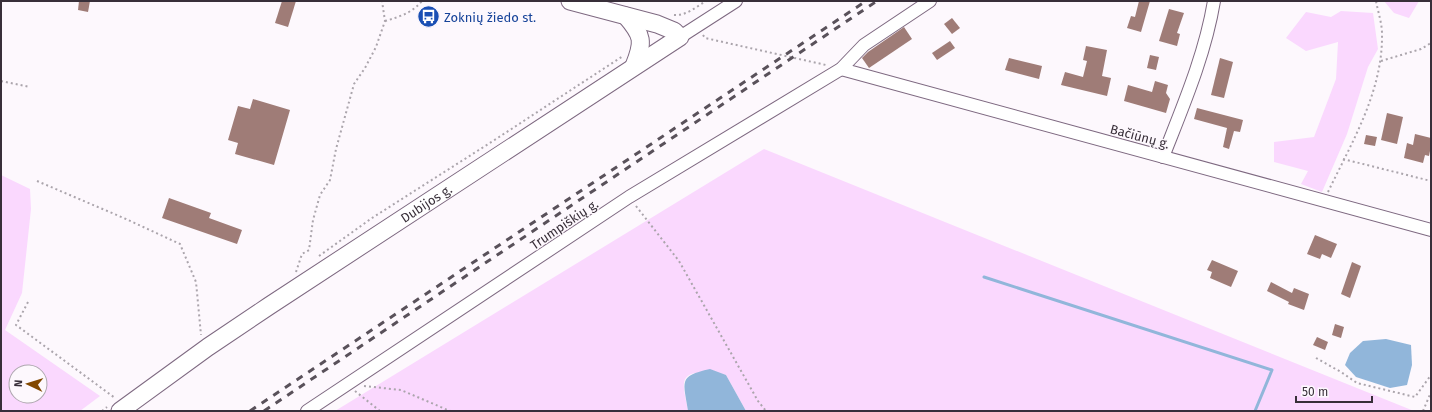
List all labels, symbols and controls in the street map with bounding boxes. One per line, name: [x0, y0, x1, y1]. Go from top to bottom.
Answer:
bus stop icon: Zoknių žiedo st.: [416, 4, 442, 30]
place label: Zoknių žiedo st.: [444, 10, 536, 25]
street label: Bačiūnų g.: [1108, 121, 1171, 152]
street label: Dubijos g.: [398, 181, 455, 226]
street label: Trumpiškių g.: [527, 196, 601, 253]
north arrow: [8, 364, 48, 404]
scale bar: [1296, 378, 1372, 404]
text: N: [12, 379, 25, 387]
text: 50 m: [1302, 385, 1328, 399]

